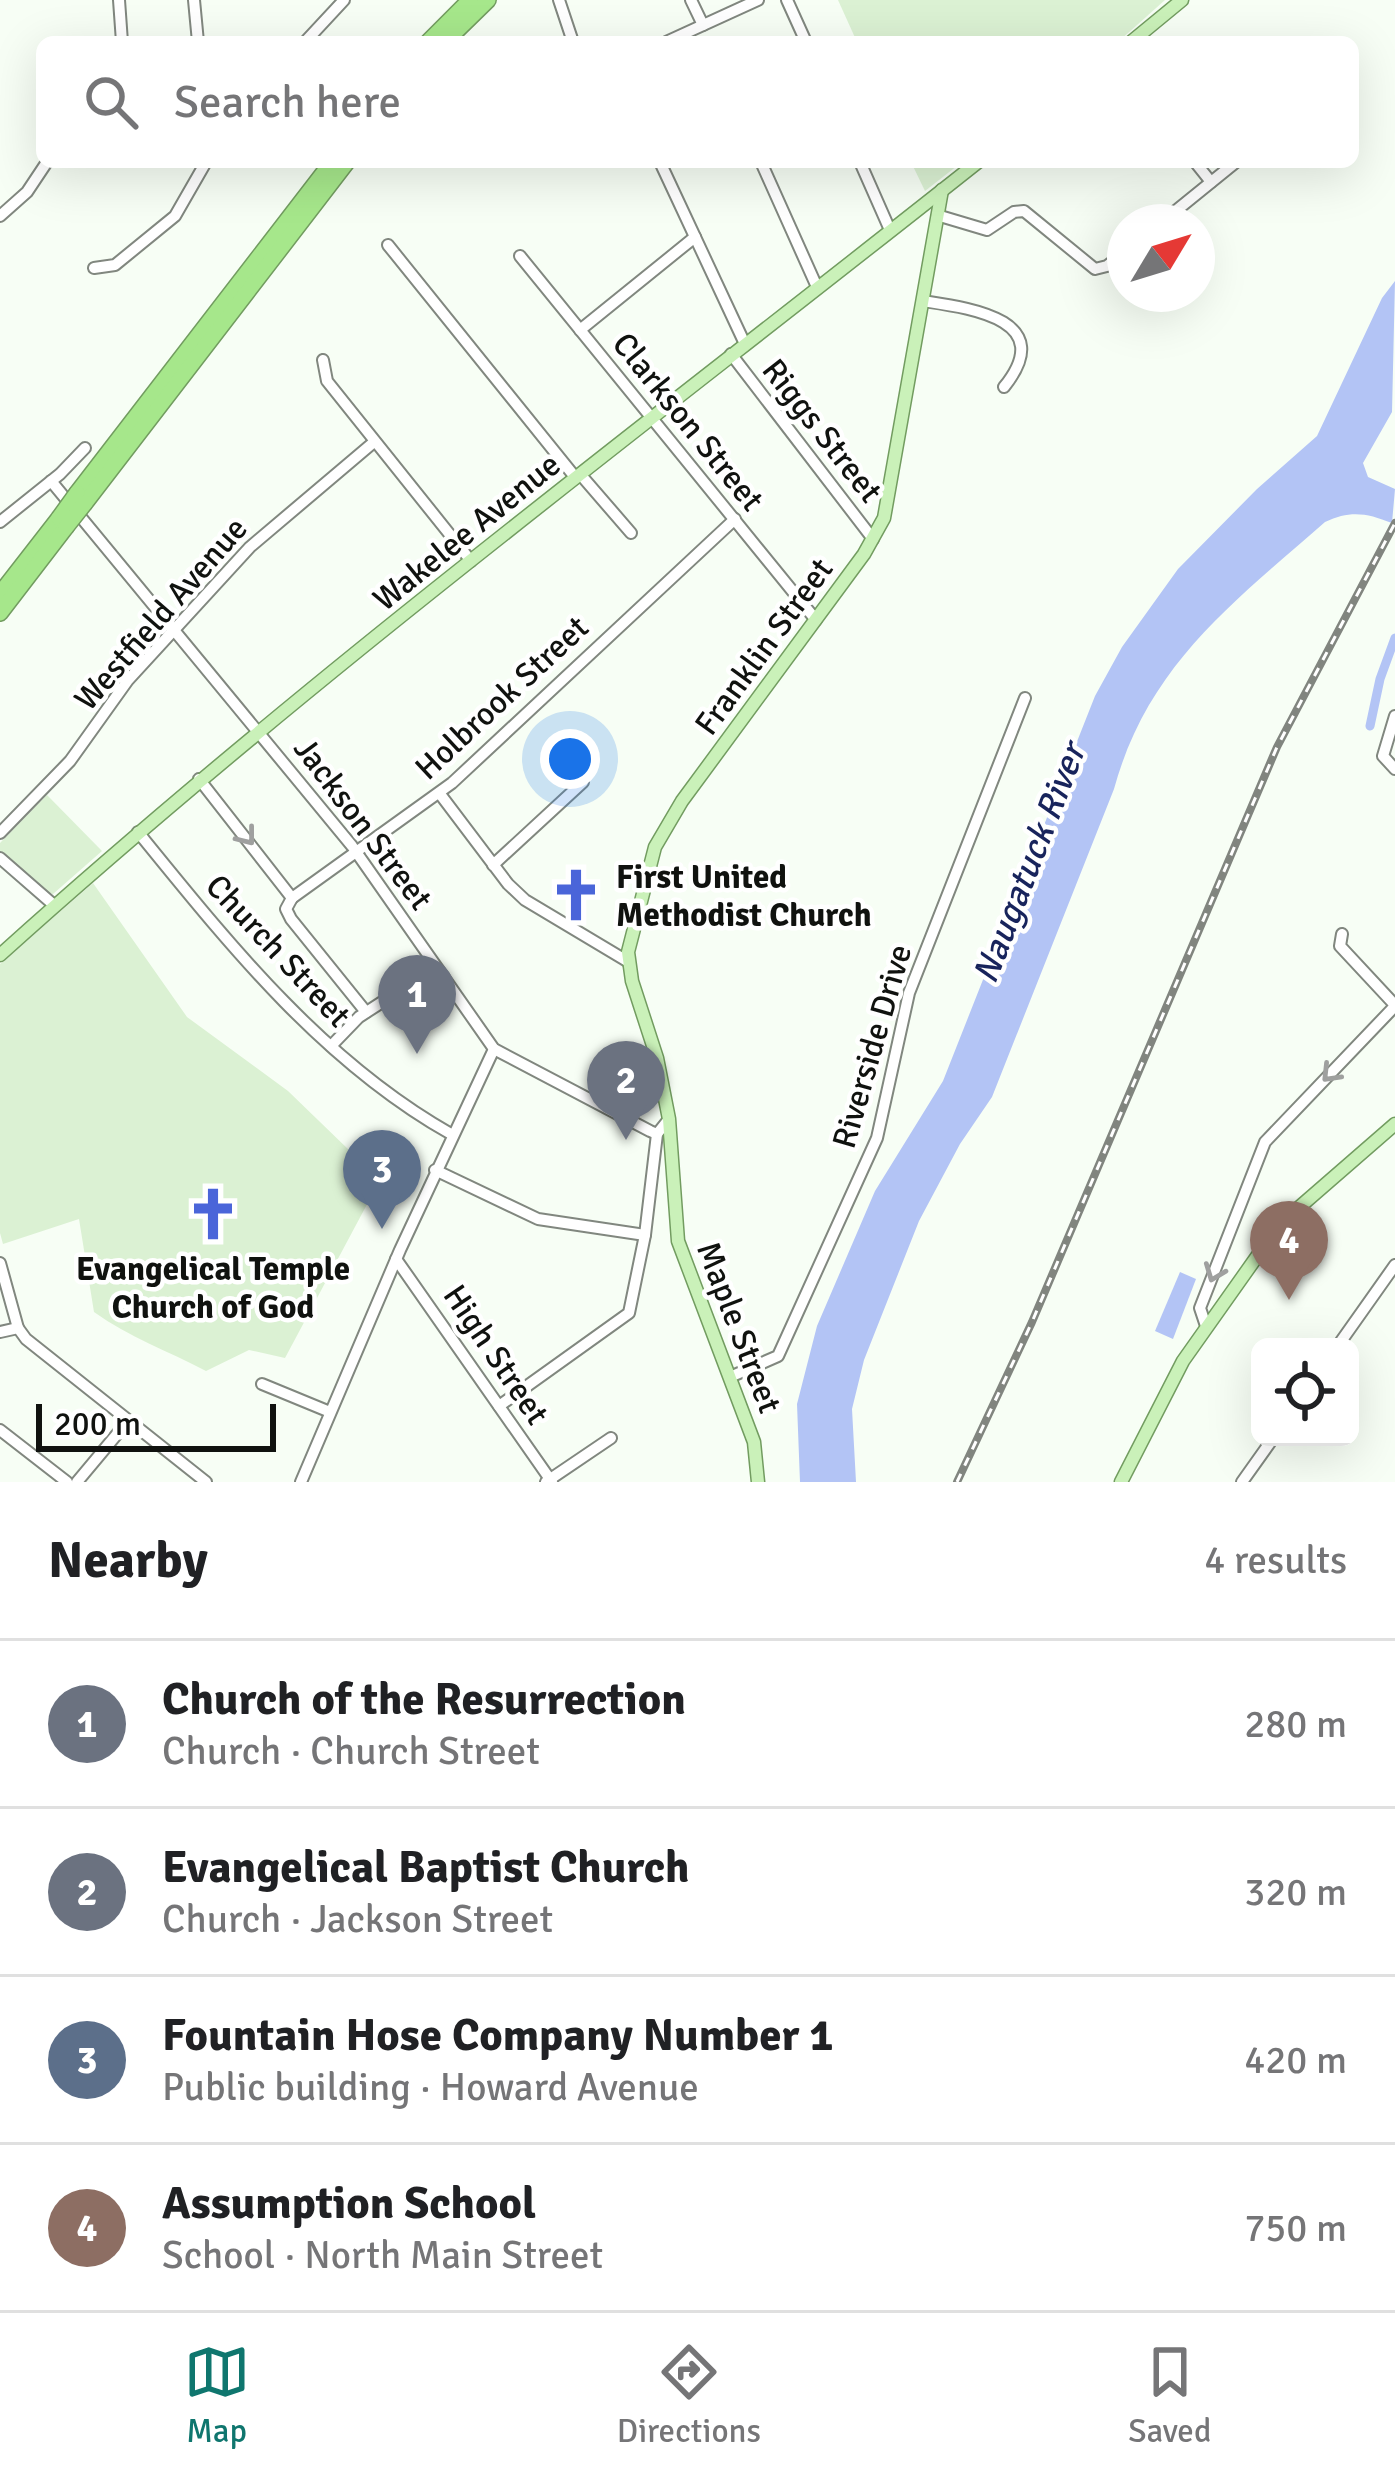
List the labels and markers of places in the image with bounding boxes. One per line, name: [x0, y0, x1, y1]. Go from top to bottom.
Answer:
place label: First United Methodist Church: [616, 857, 872, 936]
church icon: First United Methodist Church: [547, 866, 605, 924]
pin: 1: [378, 955, 456, 1054]
pin: 2: [587, 1041, 665, 1140]
pin: 3: [343, 1130, 421, 1229]
church icon: Evangelical Temple Church of God: [184, 1185, 242, 1243]
pin: 4: [1250, 1201, 1328, 1300]
place label: Evangelical Temple Church of God: [76, 1249, 350, 1328]

